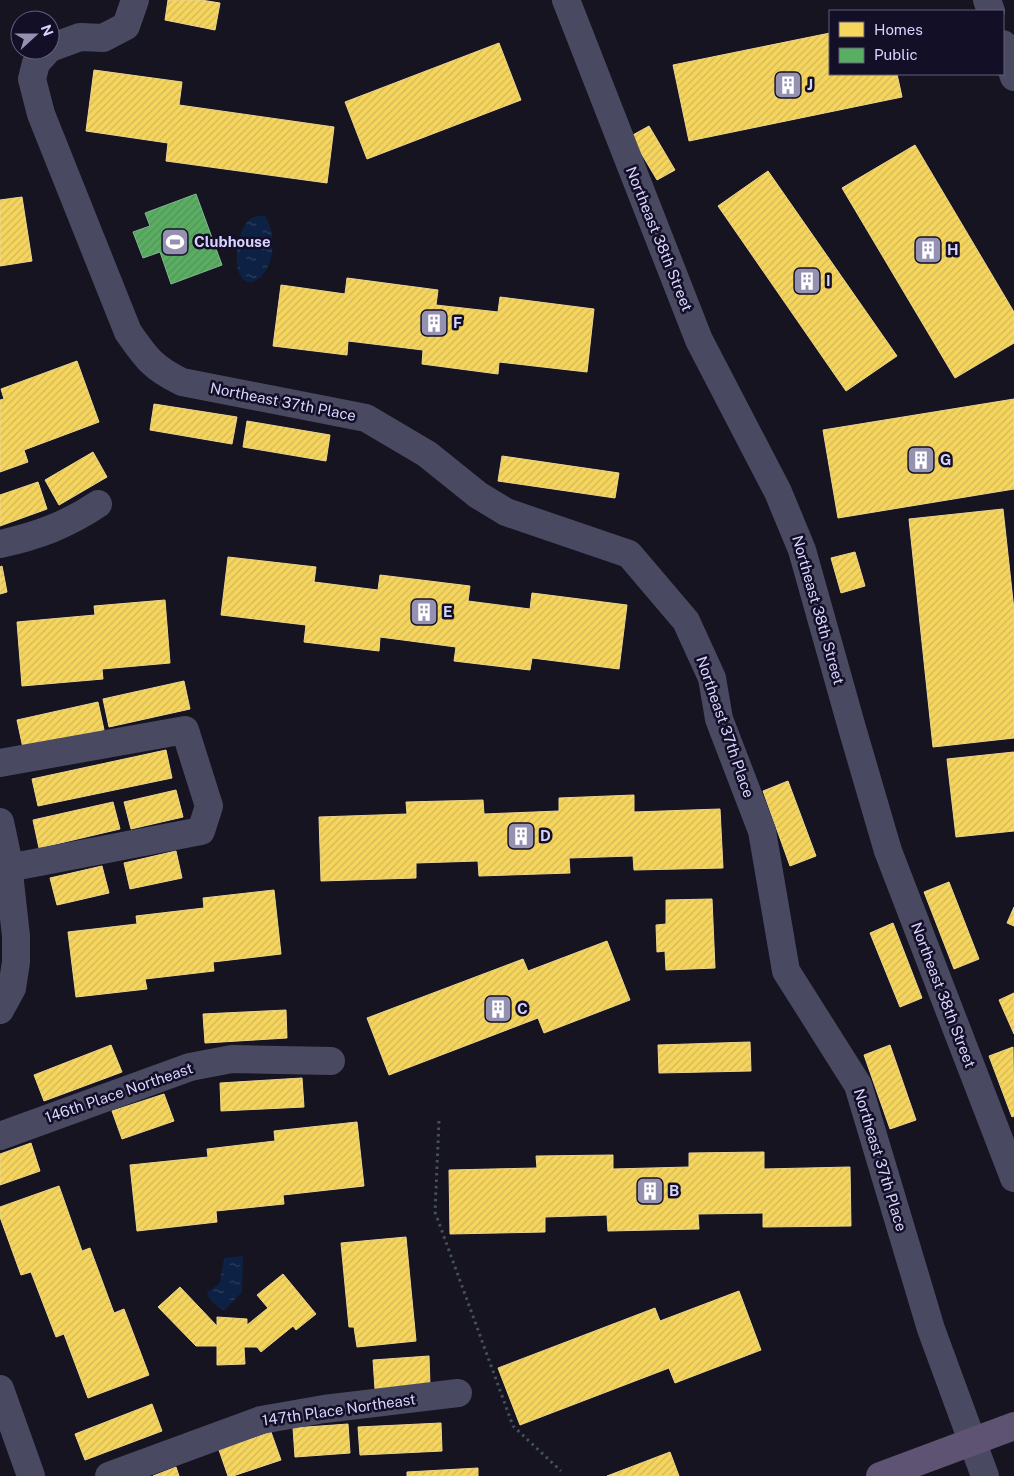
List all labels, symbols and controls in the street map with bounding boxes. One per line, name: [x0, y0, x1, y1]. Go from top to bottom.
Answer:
north arrow: [10, 10, 60, 60]
legend: [829, 10, 1004, 75]
text: Homes: [874, 21, 923, 38]
text: N: [38, 22, 57, 38]
text: Public: [874, 46, 918, 63]
building icon: J: [773, 70, 803, 100]
place label: J: [807, 76, 813, 93]
street label: Northeast 38th Street: [623, 164, 696, 314]
sports icon: Clubhouse: [160, 227, 190, 257]
place label: Clubhouse: [194, 233, 271, 250]
building icon: H: [913, 235, 943, 265]
place label: H: [947, 241, 959, 258]
building icon: I: [792, 266, 822, 296]
place label: I: [826, 272, 831, 289]
building icon: F: [419, 308, 449, 338]
place label: F: [453, 314, 462, 331]
street label: Northeast 37th Place: [209, 379, 358, 424]
building icon: G: [906, 445, 936, 475]
place label: G: [940, 451, 951, 468]
street label: Northeast 38th Street: [789, 533, 848, 687]
building icon: E: [409, 597, 439, 627]
place label: E: [443, 603, 453, 620]
street label: Northeast 37th Place: [693, 654, 758, 800]
building icon: D: [506, 821, 536, 851]
place label: D: [540, 827, 551, 844]
street label: Northeast 38th Street: [908, 920, 979, 1070]
building icon: C: [483, 994, 513, 1024]
place label: C: [517, 1000, 528, 1017]
street label: 146th Place Northeast: [43, 1059, 195, 1126]
street label: Northeast 37th Place: [851, 1086, 910, 1233]
building icon: B: [635, 1176, 665, 1206]
place label: B: [669, 1182, 679, 1199]
street label: 147th Place Northeast: [261, 1390, 417, 1429]

